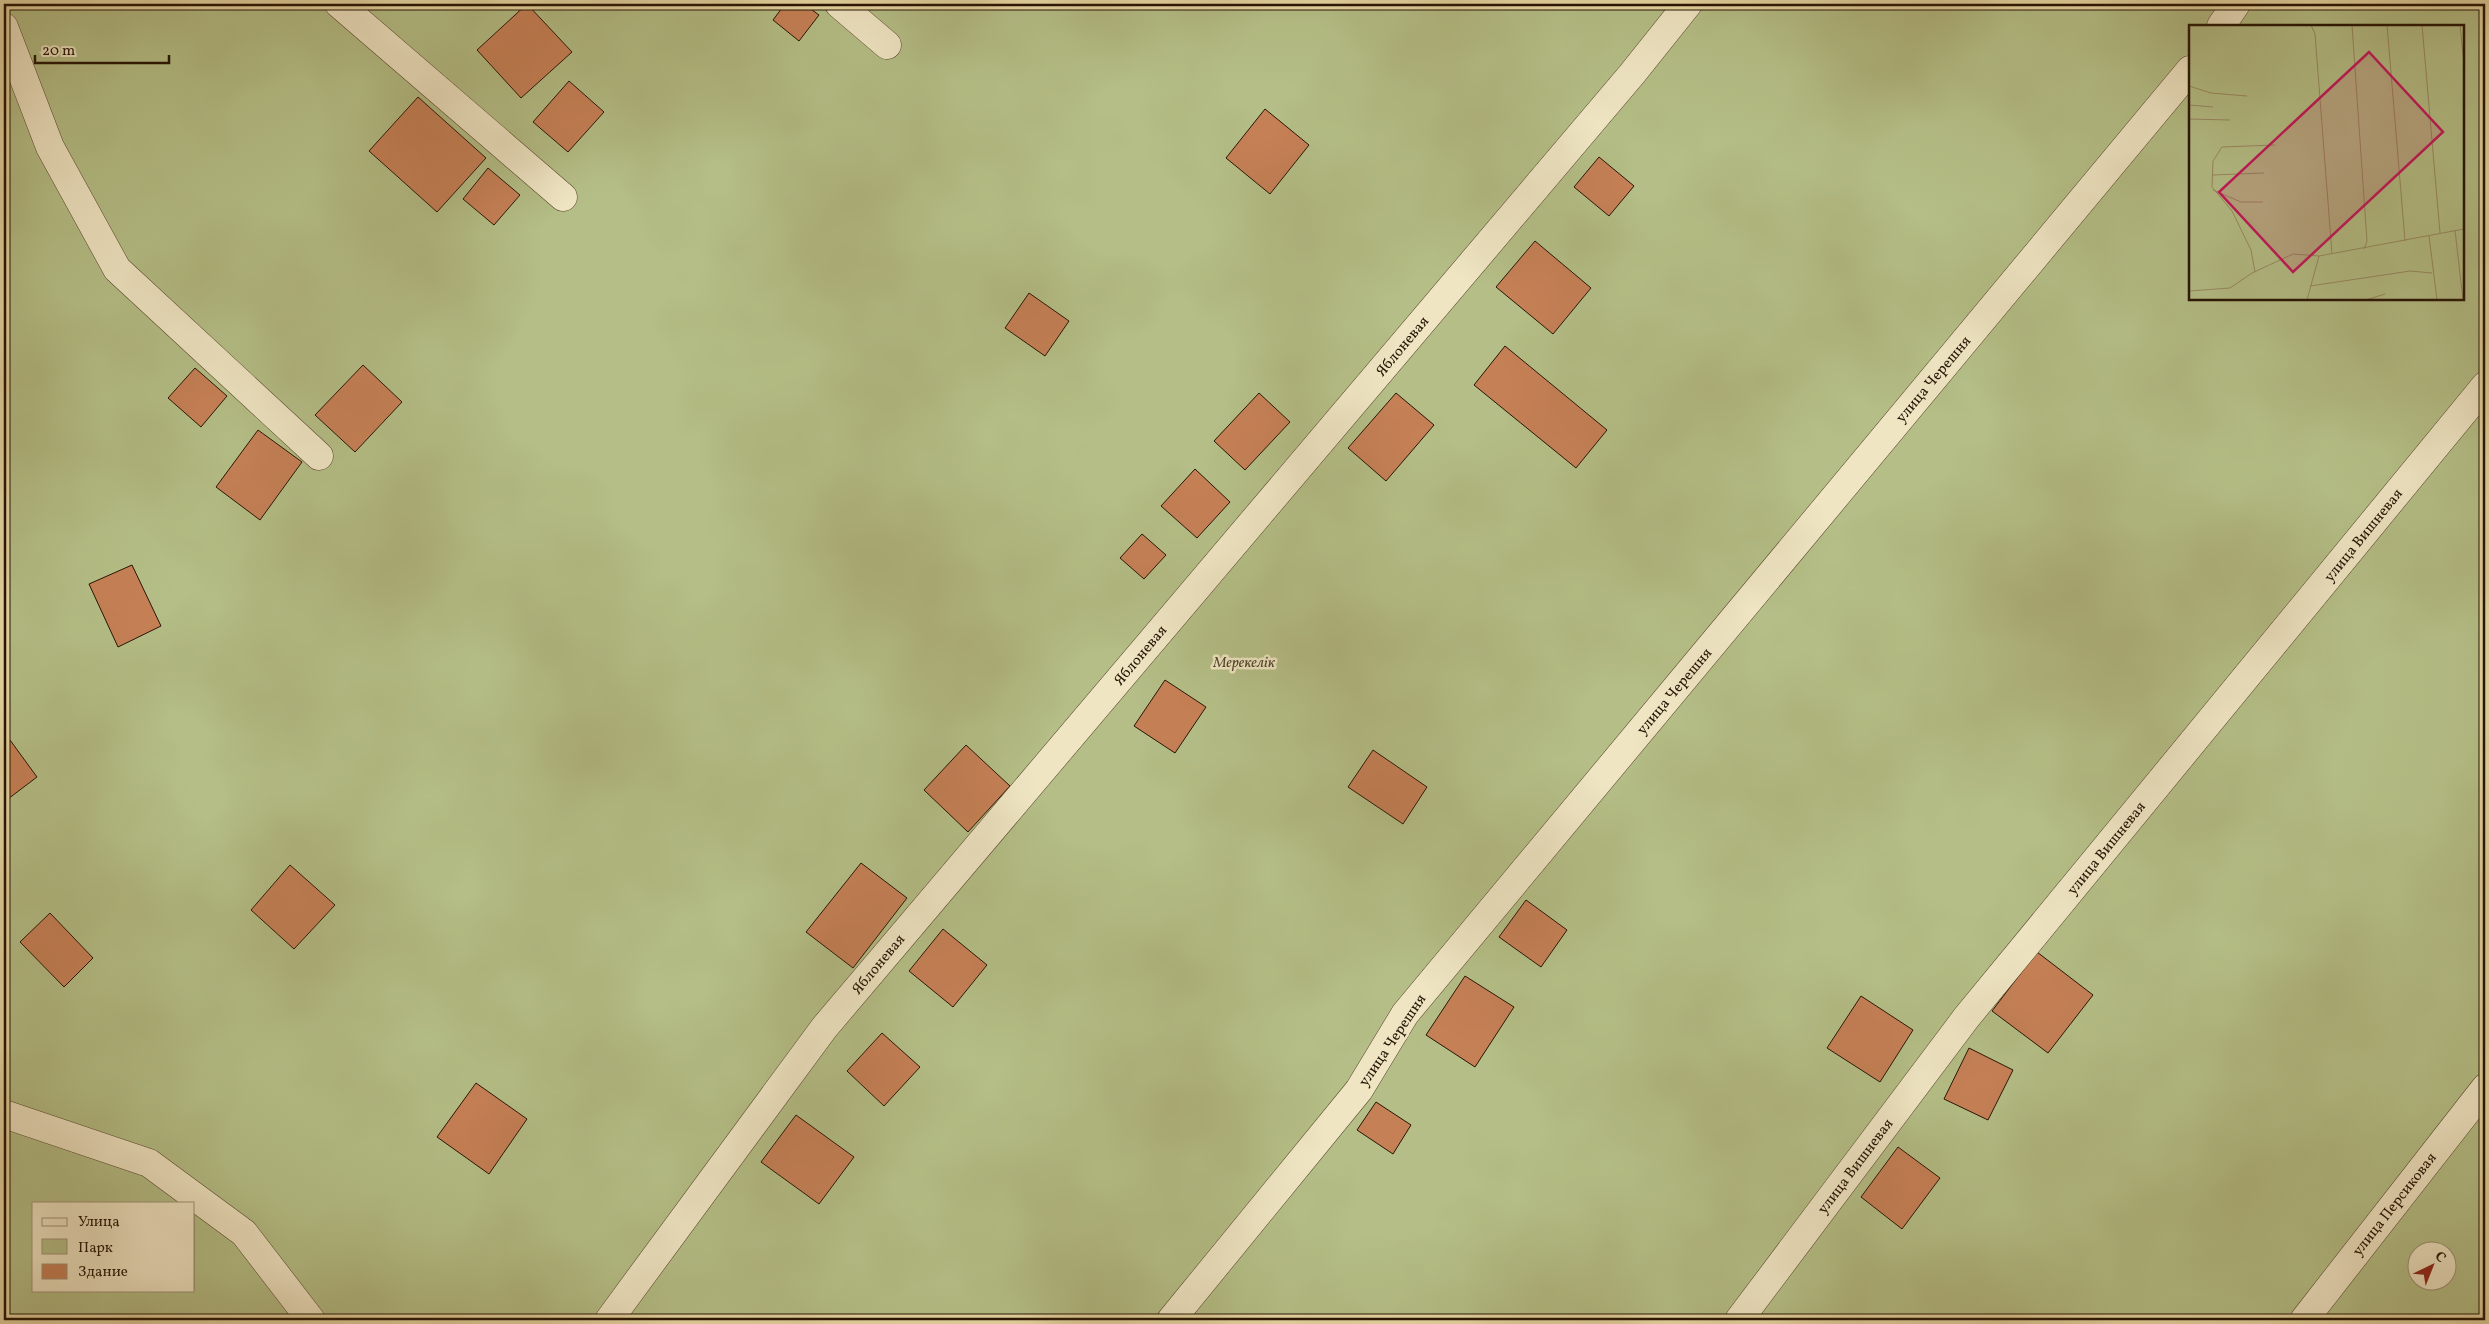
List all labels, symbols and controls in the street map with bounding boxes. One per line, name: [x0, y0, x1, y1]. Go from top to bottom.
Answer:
inset map: [2189, 25, 2464, 300]
scale bar: [35, 32, 169, 64]
text: 20 m: [42, 41, 75, 62]
street label: Яблоневая: [1372, 312, 1435, 382]
street label: улица Черешня: [1892, 332, 1977, 428]
street label: улица Вишневая: [2320, 485, 2409, 587]
street label: Яблоневая: [1110, 621, 1173, 691]
street label: улица Черешня: [1633, 644, 1718, 740]
park label: Мерекелік: [1212, 653, 1276, 674]
street label: улица Вишневая: [2063, 798, 2152, 900]
street label: Яблоневая: [848, 930, 911, 1000]
street label: улица Черешня: [1354, 990, 1432, 1091]
street label: улица Вишневая: [1813, 1115, 1899, 1219]
street label: улица Персиковая: [2348, 1149, 2442, 1261]
legend: [32, 1202, 195, 1292]
text: Улица: [78, 1212, 120, 1233]
text: Парк: [78, 1238, 113, 1259]
north arrow: [2406, 1242, 2456, 1292]
text: С: [2430, 1248, 2450, 1268]
text: Здание: [78, 1262, 128, 1283]

